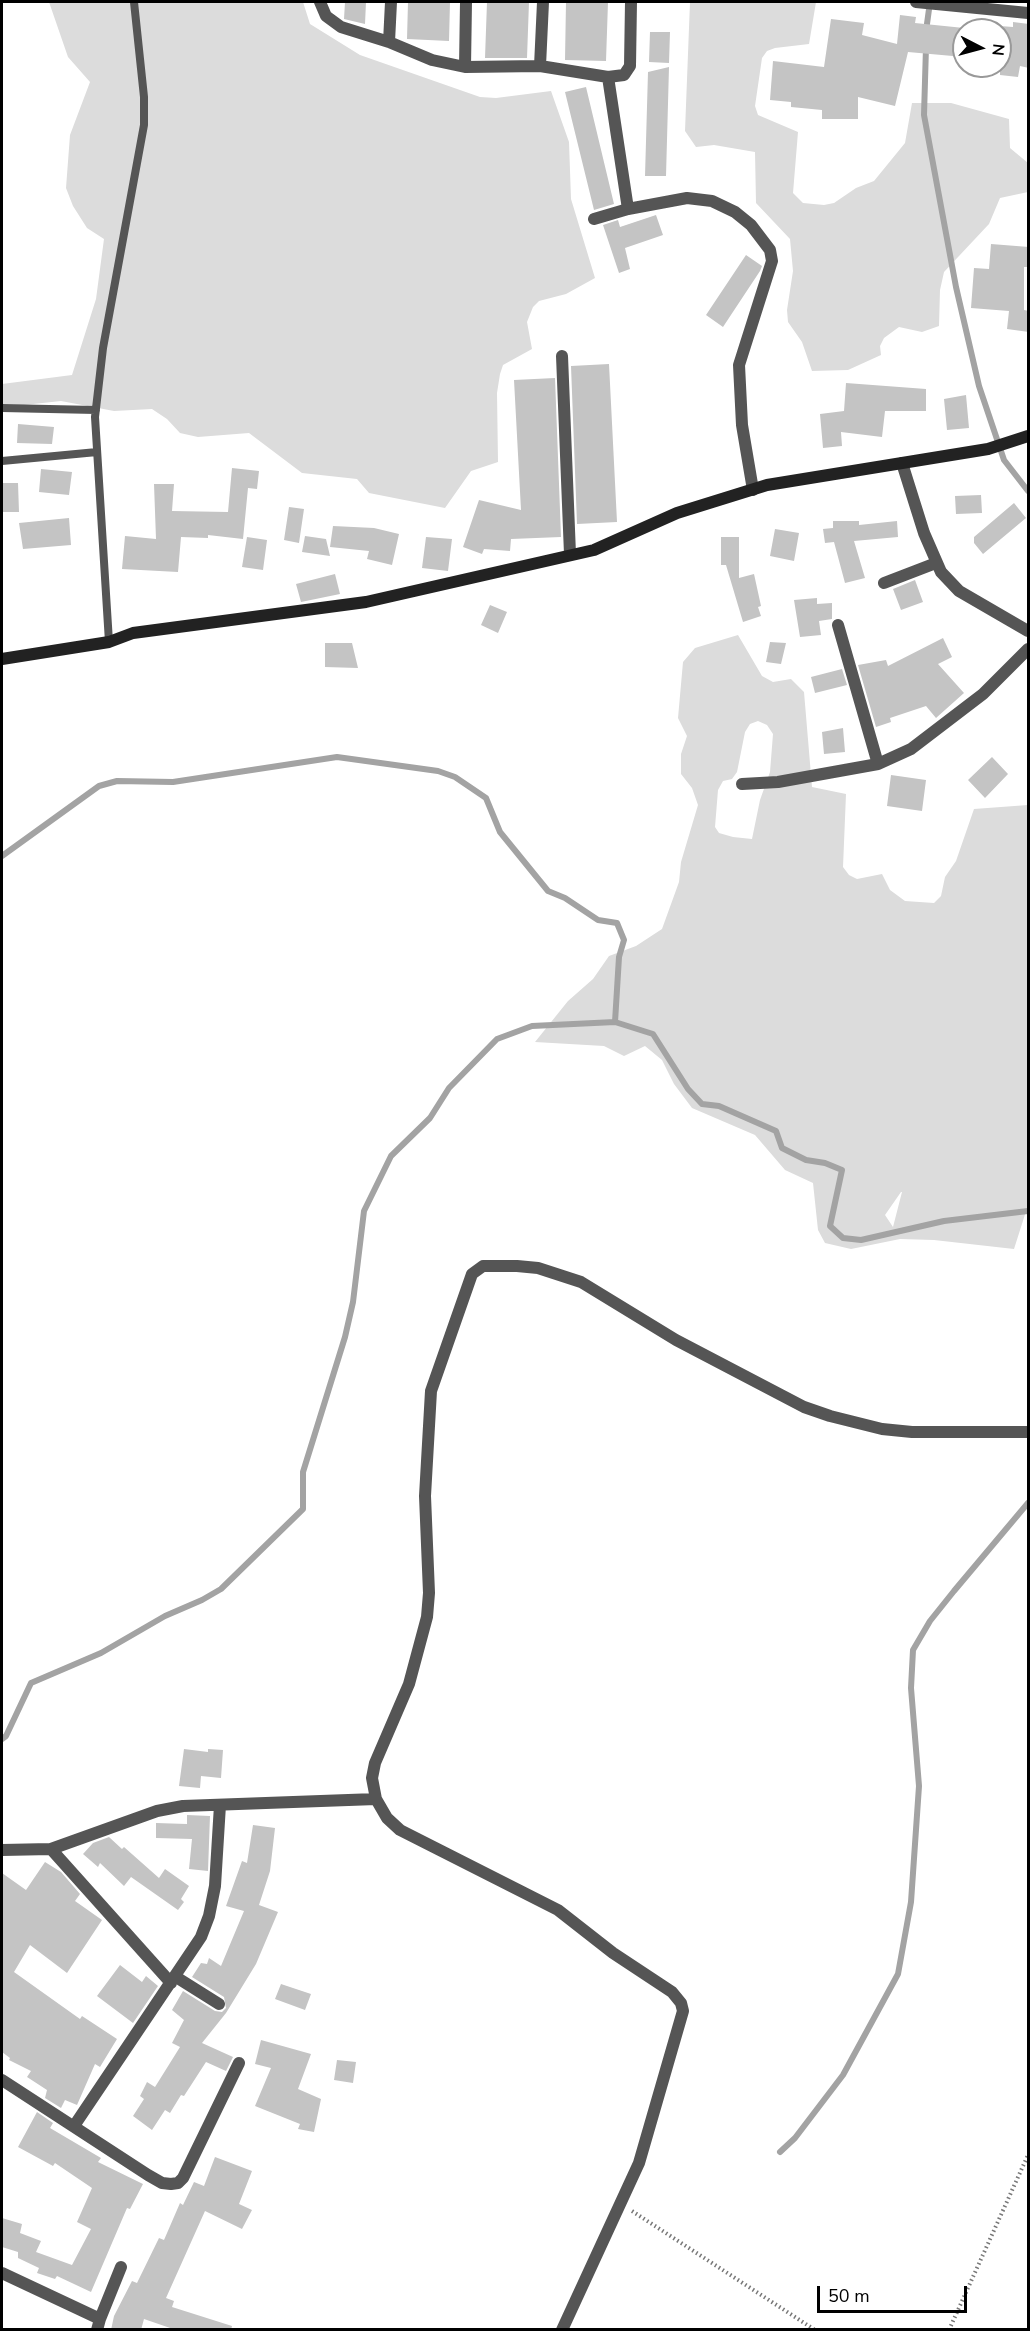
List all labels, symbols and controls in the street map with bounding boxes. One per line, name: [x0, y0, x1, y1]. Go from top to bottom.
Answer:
north arrow: [952, 18, 1012, 78]
text: N: [986, 43, 1009, 57]
scale bar: [820, 2274, 970, 2312]
text: 50 m: [828, 2284, 870, 2308]

